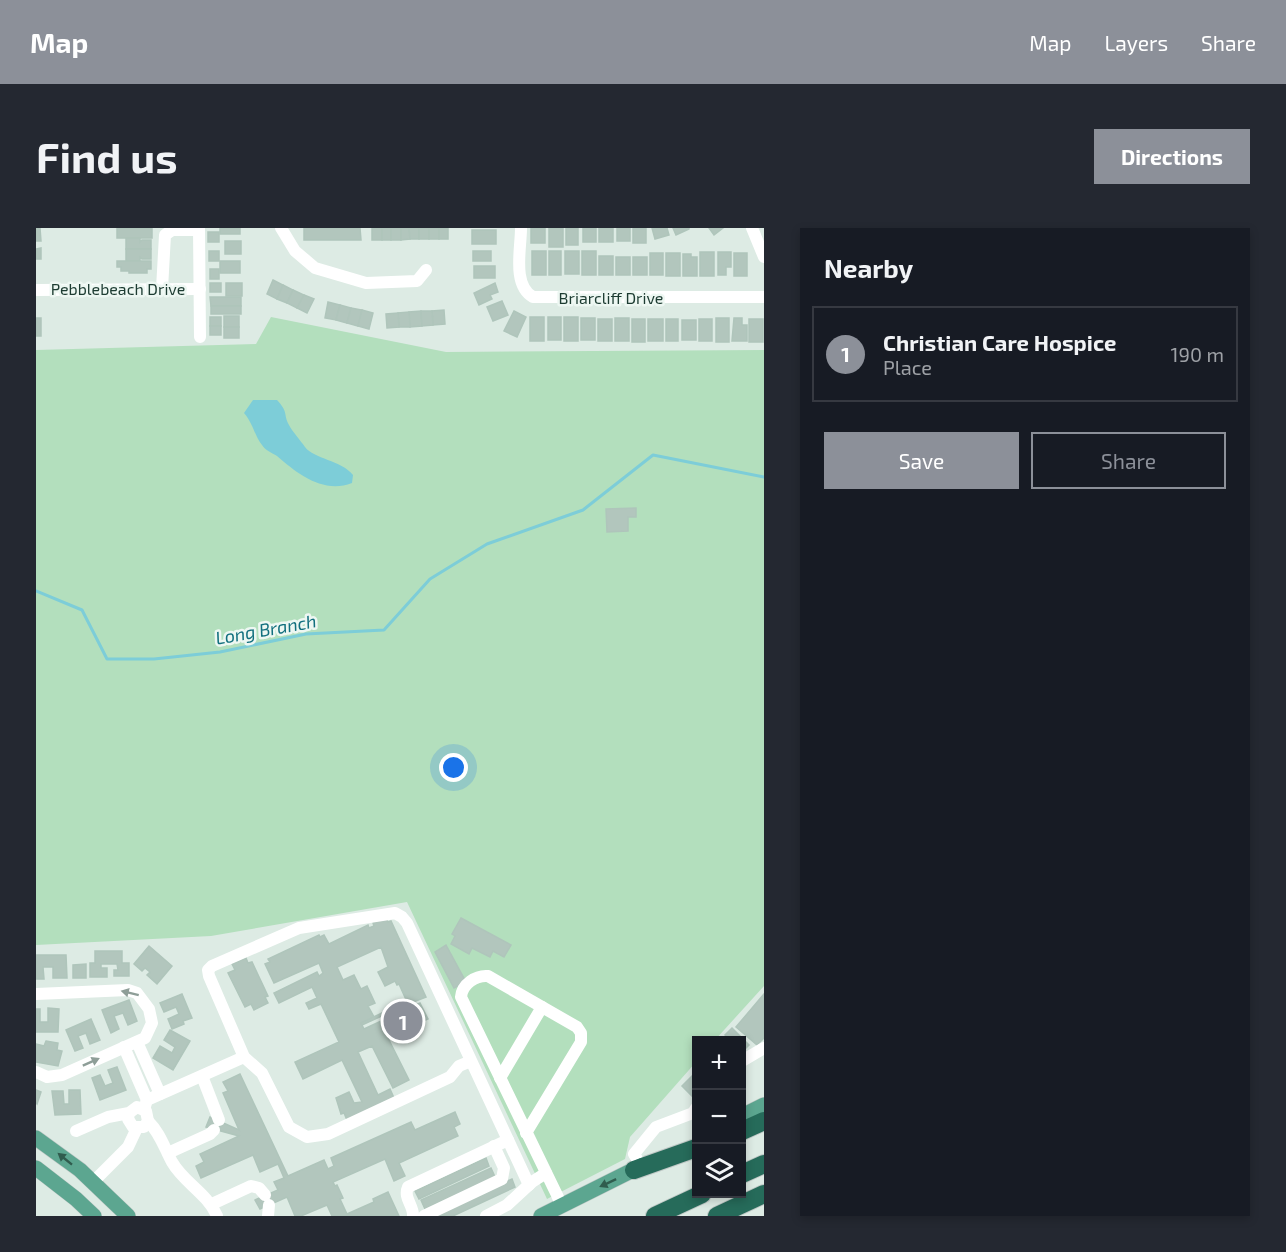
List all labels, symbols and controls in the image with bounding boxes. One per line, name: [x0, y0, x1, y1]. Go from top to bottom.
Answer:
text: Map: [30, 25, 88, 59]
text: Map: [1029, 30, 1071, 55]
text: Layers: [1104, 30, 1168, 55]
text: Share: [1201, 30, 1256, 55]
button: Directions: [1094, 129, 1250, 184]
text: Find us: [36, 131, 178, 181]
text: Nearby: [824, 252, 913, 283]
street label: Pebblebeach Drive: [51, 279, 185, 298]
street label: Briarcliff Drive: [559, 288, 663, 307]
text: Christian Care Hospice: [883, 329, 1116, 355]
text: 1: [841, 342, 850, 366]
text: 190 m: [1171, 342, 1224, 366]
text: Place: [883, 355, 932, 379]
button: Save: [824, 432, 1019, 489]
button: Share: [1031, 432, 1226, 489]
water label: Long Branch: [214, 609, 318, 649]
your location: [439, 753, 468, 782]
one-way arrow: [121, 987, 139, 997]
pin: 1: [384, 998, 422, 1044]
map controls: [692, 1036, 746, 1198]
button: +: [692, 1036, 746, 1090]
one-way arrow: [82, 1058, 99, 1067]
button: −: [692, 1090, 746, 1144]
button: layers: [692, 1144, 746, 1198]
one-way arrow: [58, 1153, 73, 1165]
one-way arrow: [600, 1178, 617, 1187]

